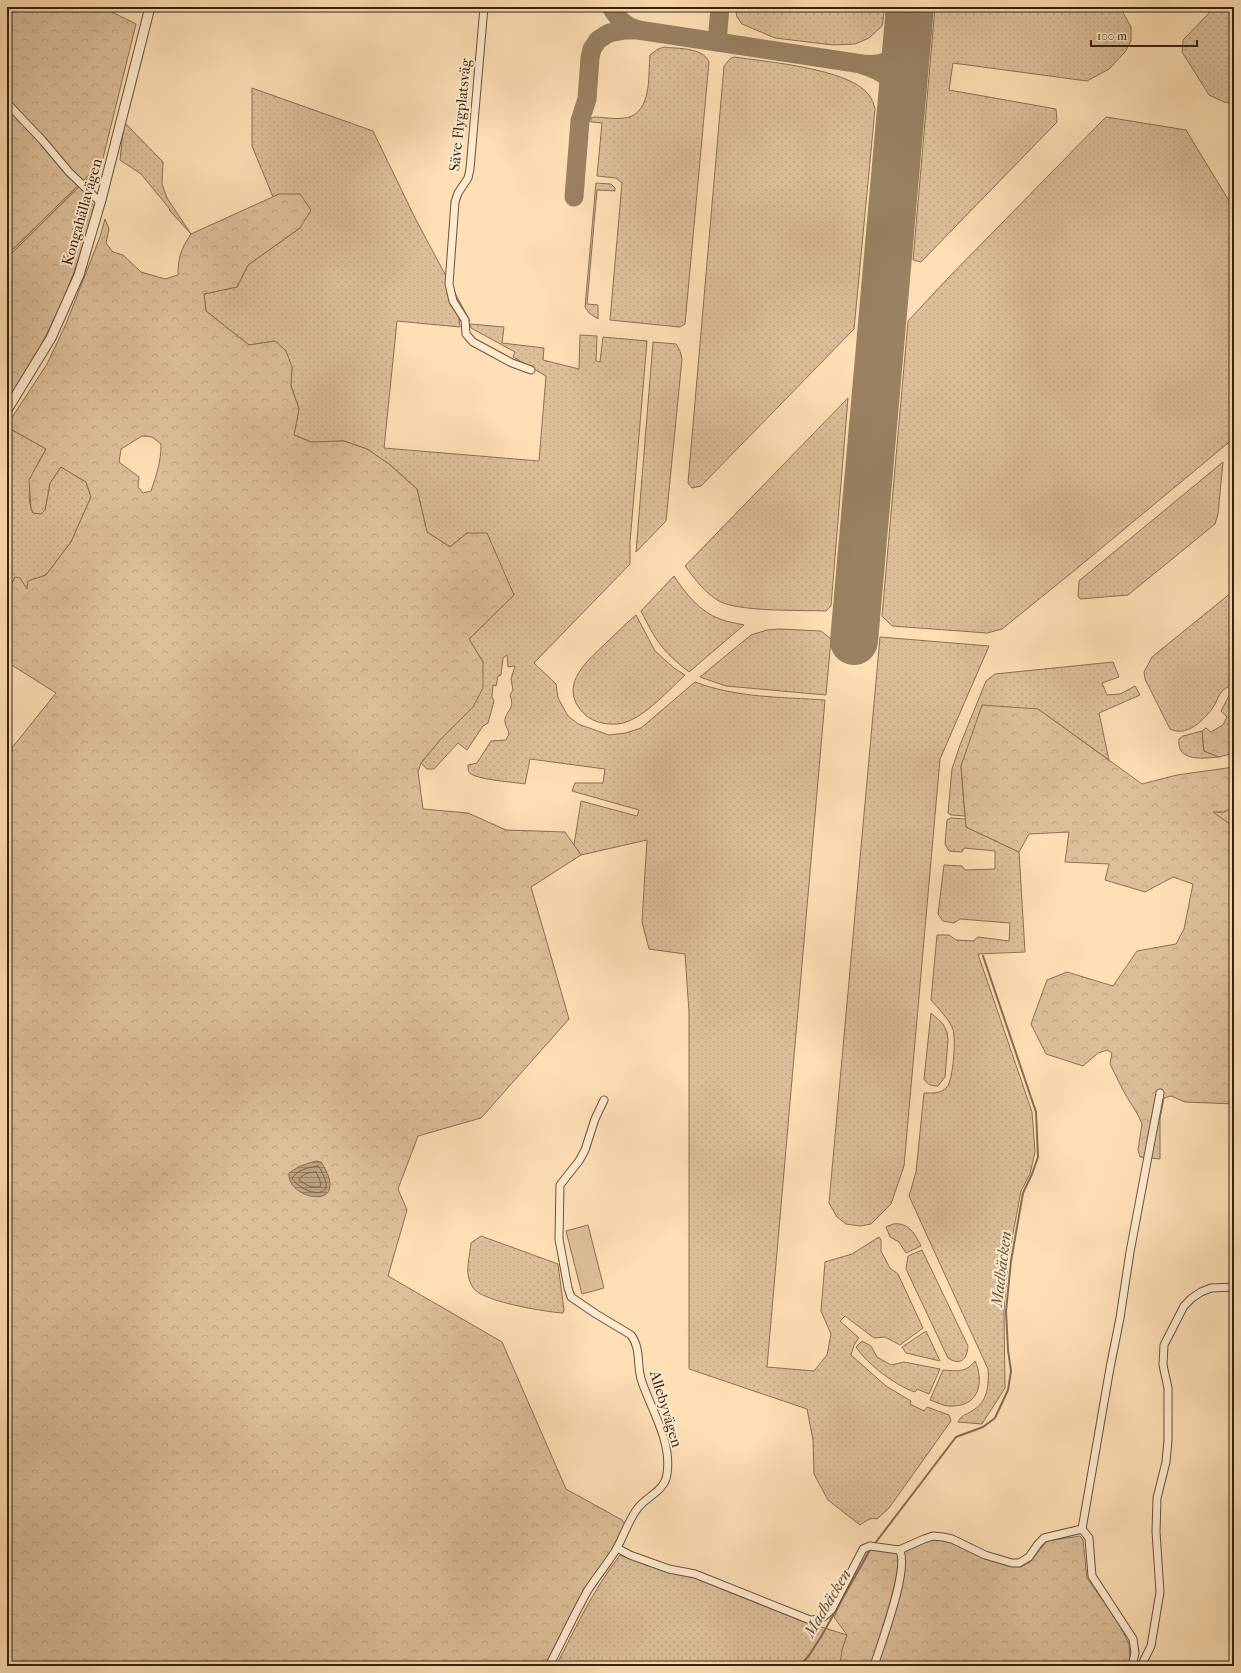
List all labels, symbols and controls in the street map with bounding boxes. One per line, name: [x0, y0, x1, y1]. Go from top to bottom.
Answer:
scale bar: [1091, 22, 1197, 48]
text: 100 m: [1097, 29, 1127, 43]
street label: Säve Flygplatsväg: [445, 57, 475, 172]
street label: Kongahällavägen: [58, 156, 106, 268]
water label: Madbäcken: [987, 1230, 1015, 1309]
street label: Allebyvägen: [646, 1368, 686, 1450]
water label: Madbäcken: [799, 1566, 855, 1641]

